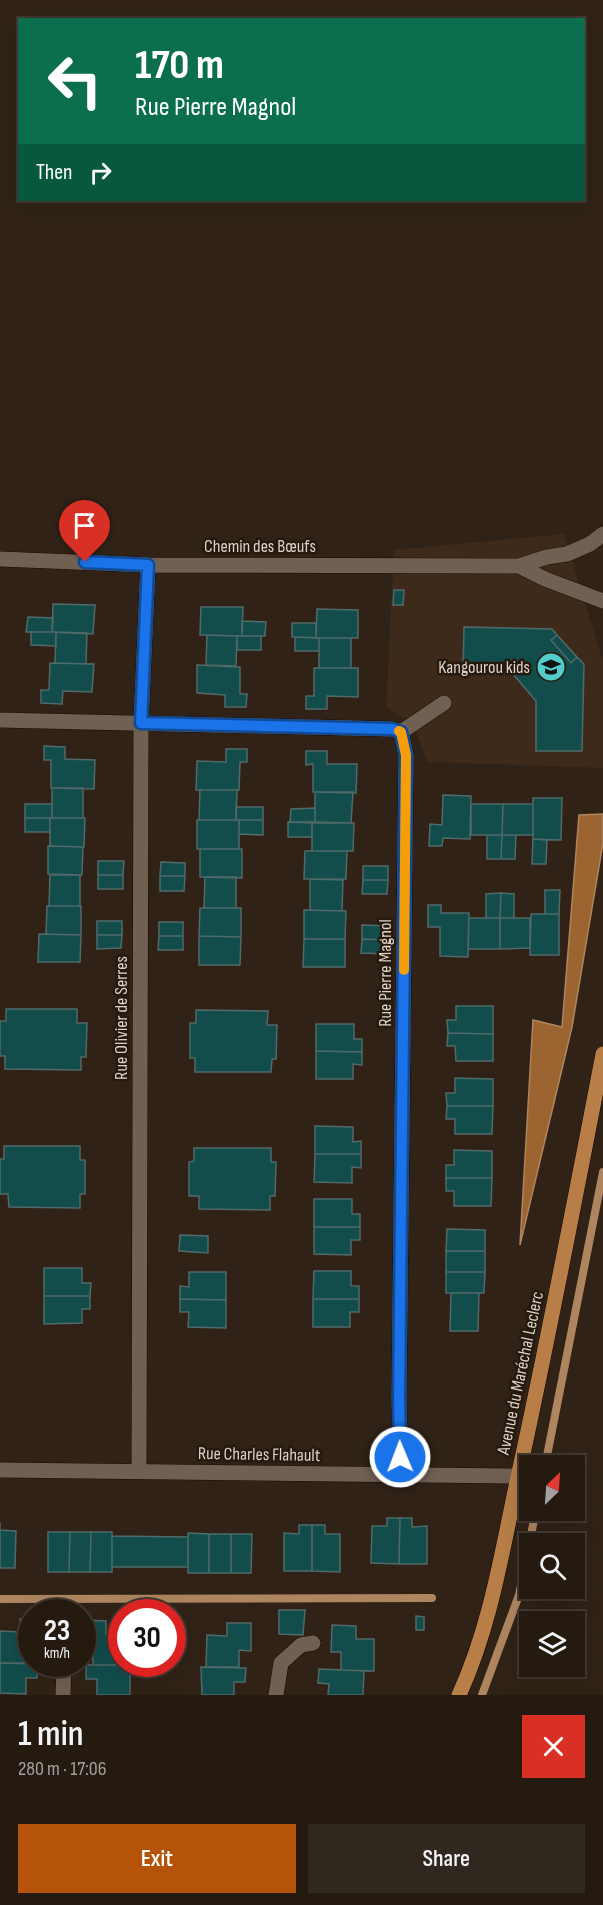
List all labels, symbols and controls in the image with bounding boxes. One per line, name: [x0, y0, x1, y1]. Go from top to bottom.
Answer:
text: 170 m: [135, 40, 224, 91]
icon: left: [36, 42, 114, 120]
text: Rue Pierre Magnol: [135, 91, 296, 123]
icon: right: [84, 156, 117, 189]
text: Then: [36, 159, 72, 186]
pin: [59, 500, 110, 562]
icon: arrive: [68, 509, 101, 542]
street label: Chemin des Bœufs: [204, 536, 316, 557]
school or university icon: Kangourou kids: [535, 651, 567, 683]
place label: Kangourou kids: [438, 657, 530, 678]
street label: Rue Pierre Magnol: [375, 919, 396, 1027]
street label: Rue Olivier de Serres: [111, 956, 132, 1080]
street label: Avenue du Maréchal Leclerc: [493, 1290, 548, 1458]
position arrow: [368, 1425, 432, 1489]
street label: Rue Charles Flahault: [198, 1443, 321, 1466]
north arrow: [519, 1455, 585, 1521]
map controls: [519, 1455, 585, 1677]
button: search: [519, 1533, 585, 1599]
speed limit sign: 30: [108, 1599, 186, 1677]
button: layers: [519, 1611, 585, 1677]
text: 23: [44, 1613, 70, 1649]
text: km/h: [44, 1644, 70, 1663]
text: 1 min: [18, 1713, 83, 1756]
button: close: [522, 1715, 585, 1778]
text: 280 m · 17:06: [18, 1757, 107, 1781]
button: Exit: [18, 1824, 296, 1893]
button: Share: [308, 1824, 585, 1893]

